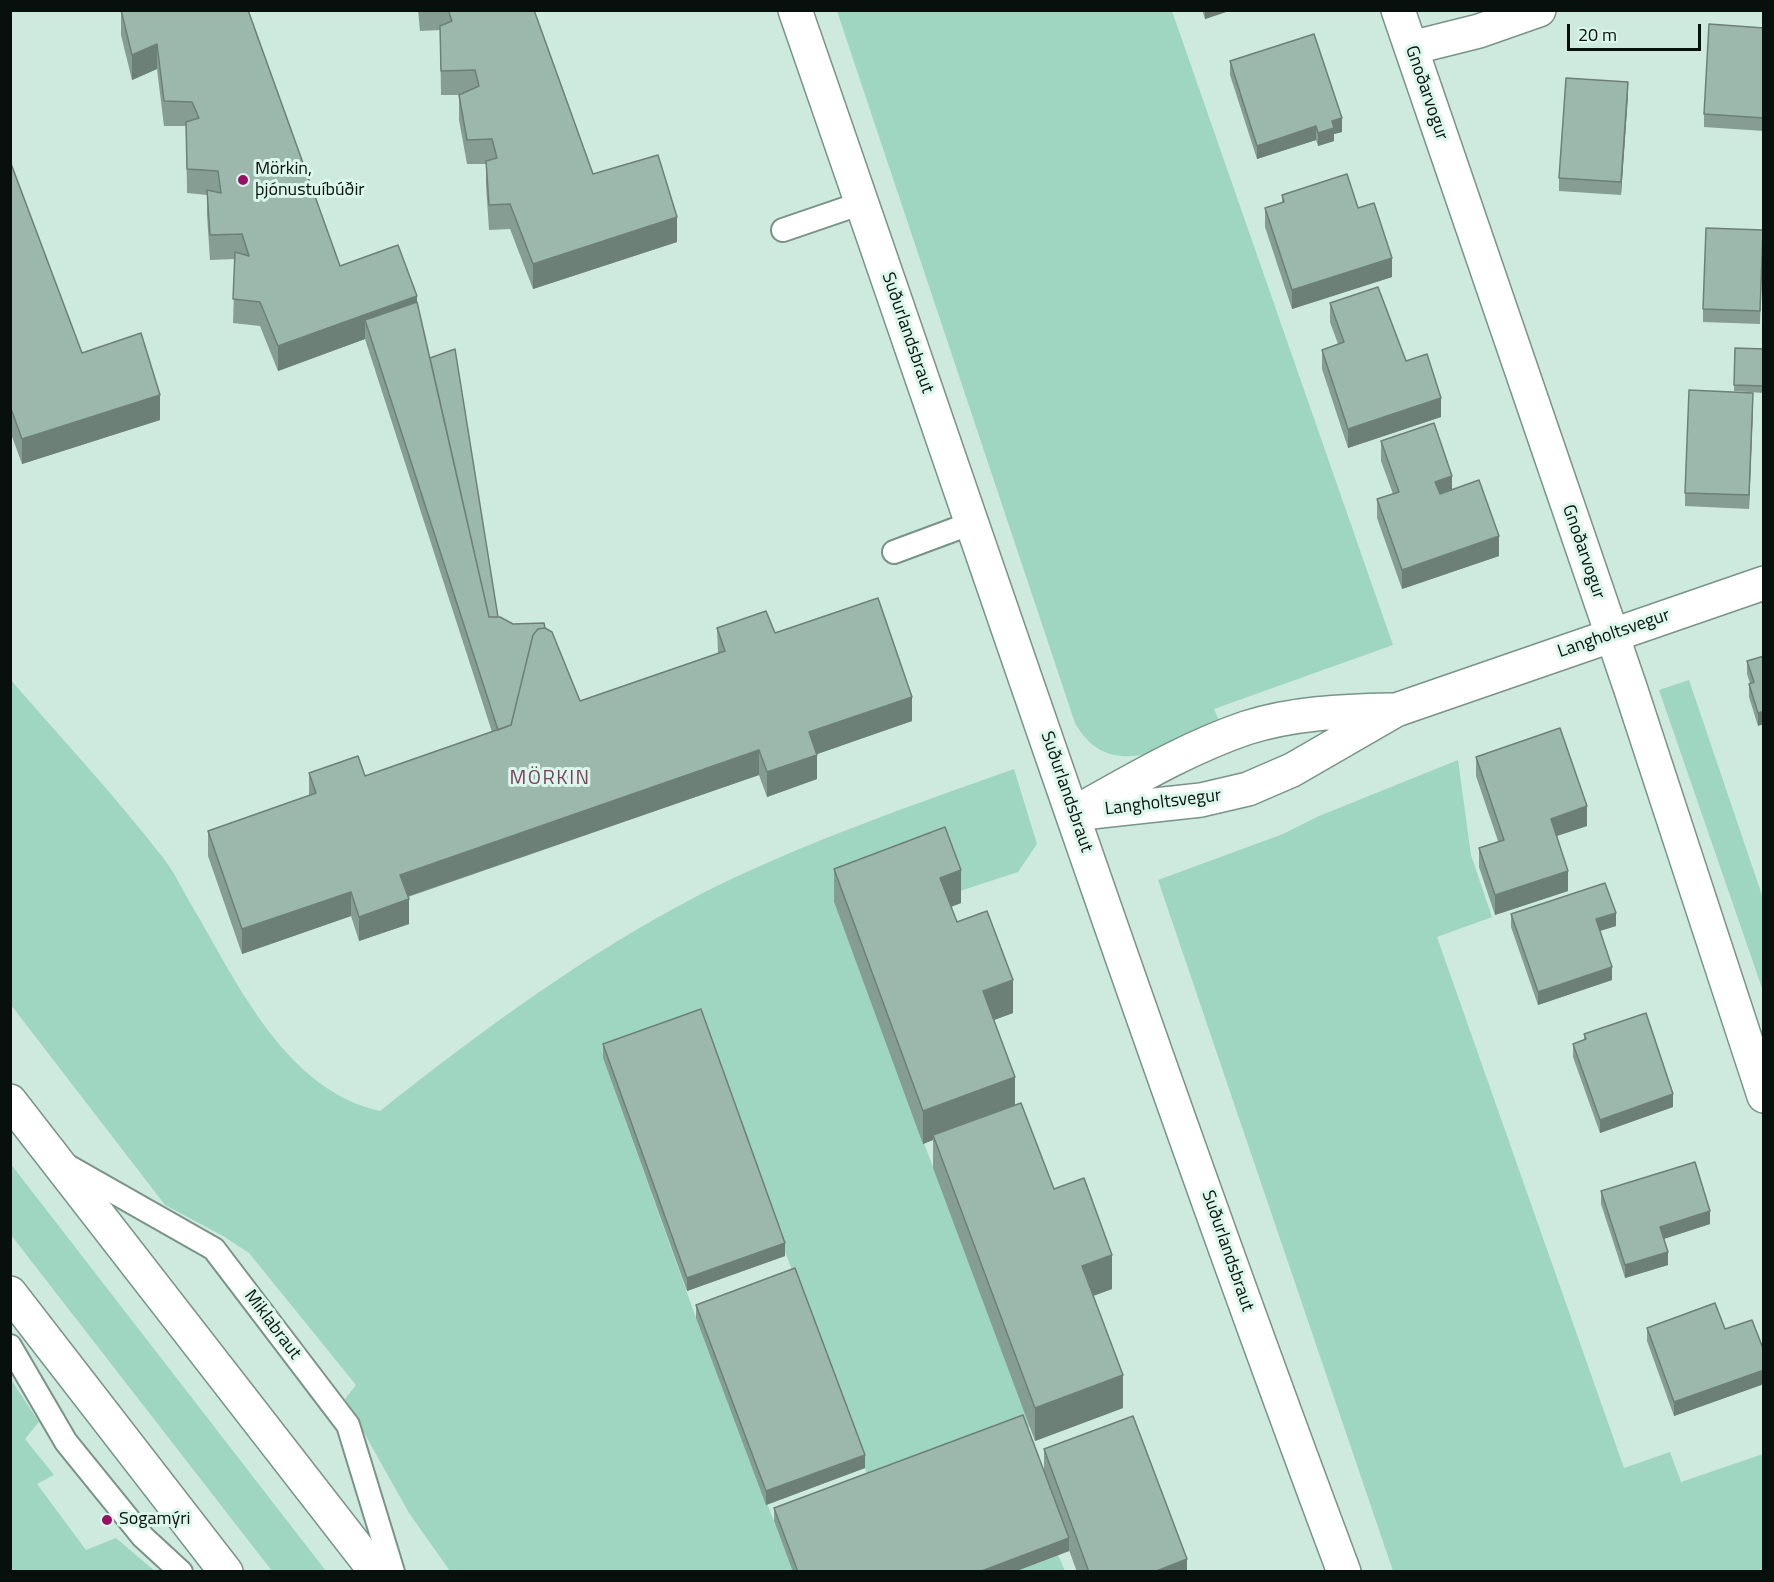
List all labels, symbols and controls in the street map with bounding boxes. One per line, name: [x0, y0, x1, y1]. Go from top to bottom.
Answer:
scale bar: [1570, 12, 1704, 50]
text: 20 m: [1578, 21, 1617, 48]
street label: Gnoðarvogur: [1400, 43, 1452, 143]
place label: Mörkin, þjónustuíbúðir: [255, 159, 365, 201]
marker: Mörkin, þjónustuíbúðir: [236, 173, 250, 187]
street label: Suðurlandsbraut: [876, 270, 938, 396]
street label: Gnoðarvogur: [1557, 502, 1609, 602]
street label: Langholtsvegur: [1555, 605, 1673, 663]
street label: Suðurlandsbraut: [1035, 729, 1097, 855]
district label: MÖRKIN: [509, 767, 591, 791]
street label: Langholtsvegur: [1104, 785, 1222, 821]
street label: Suðurlandsbraut: [1196, 1188, 1258, 1314]
street label: Miklabraut: [239, 1286, 305, 1364]
place label: Sogamýri: [119, 1509, 190, 1531]
marker: Sogamýri: [100, 1513, 114, 1527]

